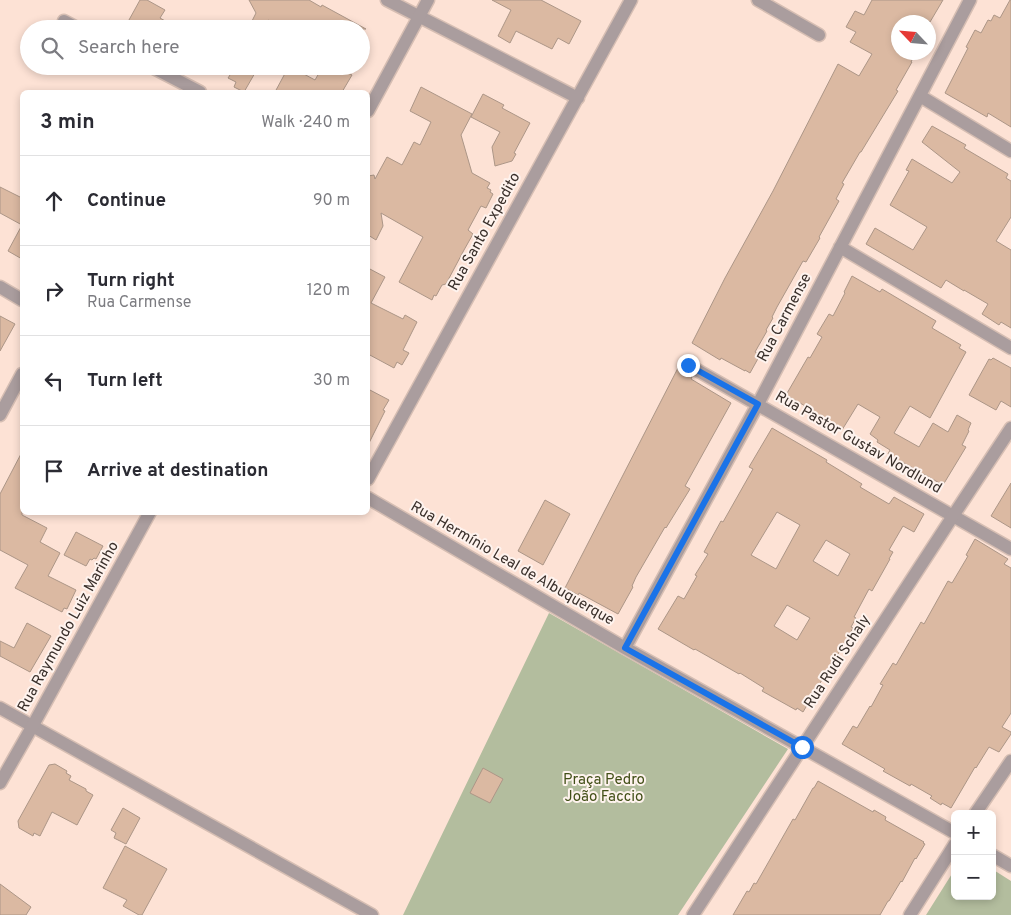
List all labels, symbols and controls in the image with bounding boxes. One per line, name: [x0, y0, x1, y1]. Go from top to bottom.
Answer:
north arrow: [891, 15, 936, 60]
search box: [20, 20, 370, 75]
icon: search: [38, 34, 66, 62]
text: Search here: [78, 36, 180, 60]
text: 3 min: [40, 109, 95, 136]
text: Walk · 240 m: [261, 113, 350, 133]
street label: Rua Santo Expedito: [445, 169, 525, 295]
icon: ahead: [40, 187, 68, 215]
text: Continue: [87, 189, 166, 213]
text: 90 m: [313, 191, 350, 211]
text: Turn right: [87, 269, 175, 293]
street label: Rua Carmense: [754, 270, 816, 366]
icon: right: [40, 277, 68, 305]
text: 120 m: [307, 281, 350, 301]
text: Rua Carmense: [87, 293, 191, 313]
route end: [677, 354, 700, 377]
icon: left: [40, 367, 68, 395]
text: Turn left: [87, 369, 163, 393]
text: 30 m: [313, 371, 350, 391]
street label: Rua Pastor Gustav Nordlund: [771, 387, 945, 499]
icon: arrive: [40, 457, 68, 485]
text: Arrive at destination: [87, 459, 268, 483]
street label: Rua Hermínio Leal de Albuquerque: [407, 498, 617, 630]
street label: Rua Raymundo Luiz Marinho: [14, 538, 124, 716]
street label: Rua Rudi Schaly: [801, 611, 875, 713]
route start: [791, 736, 814, 759]
park label: Praça Pedro João Faccio: [563, 771, 645, 807]
map controls: [951, 810, 996, 900]
button: +: [951, 810, 996, 855]
button: −: [951, 855, 996, 900]

